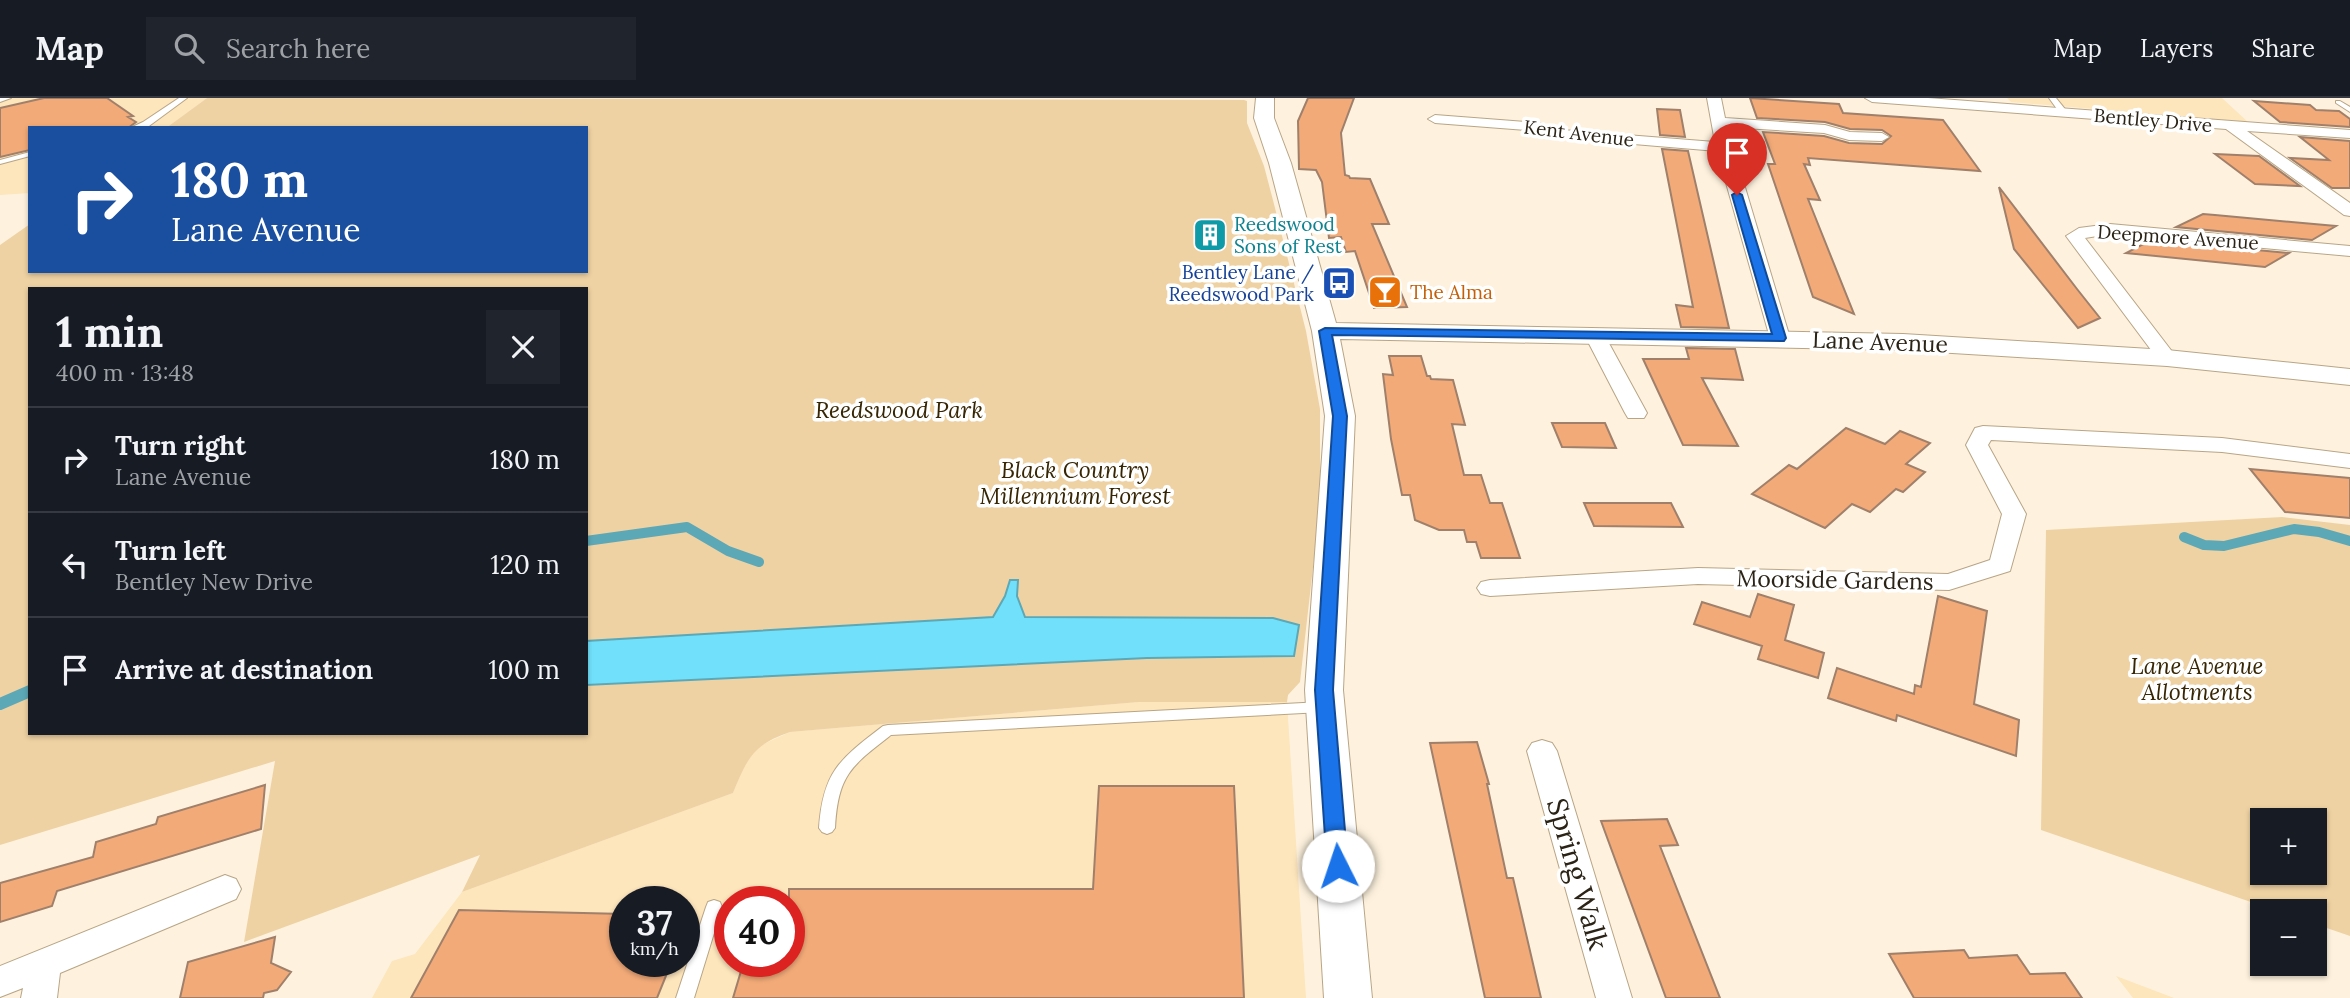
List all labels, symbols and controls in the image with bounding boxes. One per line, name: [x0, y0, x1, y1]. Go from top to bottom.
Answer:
search box: [146, 17, 636, 80]
text: Map: [35, 27, 104, 69]
icon: search: [170, 29, 208, 67]
text: Search here: [226, 32, 370, 65]
text: Map: [2053, 33, 2102, 64]
text: Layers: [2140, 33, 2213, 64]
text: Share: [2251, 33, 2315, 64]
street label: Bentley Drive: [2093, 103, 2213, 137]
street label: Kent Avenue: [1522, 114, 1636, 152]
pin: [1707, 123, 1767, 195]
icon: arrive: [1718, 134, 1756, 172]
text: 180 m: [171, 148, 308, 210]
icon: right: [56, 154, 147, 245]
text: Lane Avenue: [171, 209, 361, 250]
place label: Reedswood Sons of Rest: [1234, 212, 1343, 258]
building icon: Reedswood Sons of Rest: [1191, 216, 1229, 254]
street label: Deepmore Avenue: [2096, 219, 2260, 255]
place label: Bentley Lane / Reedswood Park: [1169, 260, 1315, 306]
bus stop icon: Bentley Lane / Reedswood Park: [1320, 264, 1358, 302]
bar icon: The Alma: [1366, 273, 1404, 311]
place label: The Alma: [1410, 280, 1493, 304]
text: 1 min: [56, 305, 163, 359]
button: close: [486, 310, 560, 384]
street label: Lane Avenue: [1811, 325, 1949, 358]
text: 400 m · 13:48: [56, 358, 194, 387]
park label: Reedswood Park: [815, 395, 983, 424]
text: Turn right: [115, 429, 246, 462]
icon: right: [56, 441, 94, 479]
text: 180 m: [490, 443, 560, 476]
park label: Black Country Millennium Forest: [979, 455, 1171, 510]
text: Lane Avenue: [115, 462, 251, 491]
text: Turn left: [115, 534, 226, 567]
icon: left: [56, 546, 94, 584]
text: 120 m: [490, 548, 560, 581]
street label: Moorside Gardens: [1736, 563, 1934, 596]
text: Bentley New Drive: [115, 567, 313, 596]
icon: arrive: [56, 651, 94, 689]
park label: Lane Avenue Allotments: [2130, 651, 2264, 706]
text: Arrive at destination: [115, 653, 373, 686]
text: 100 m: [488, 653, 560, 686]
street label: Spring Walk: [1539, 794, 1617, 954]
map controls: [2250, 808, 2327, 976]
button: +: [2250, 808, 2327, 885]
position arrow: [1301, 829, 1375, 903]
speed limit sign: 40: [714, 886, 805, 977]
button: −: [2250, 899, 2327, 976]
text: 37: [636, 900, 673, 945]
text: km/h: [630, 937, 679, 960]

